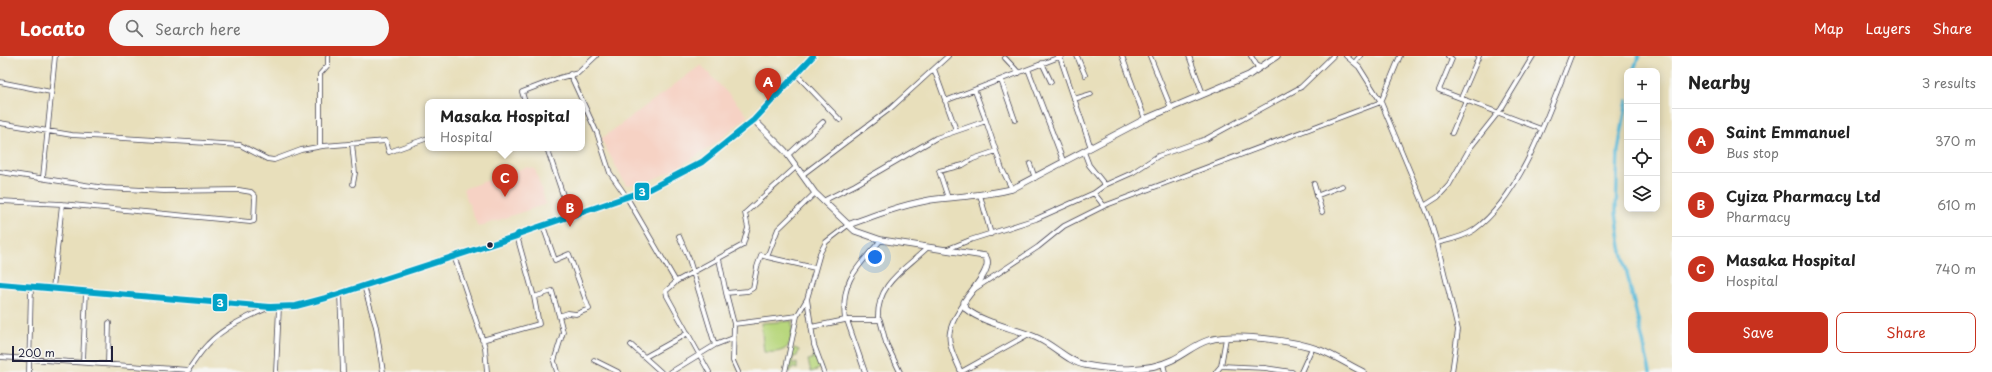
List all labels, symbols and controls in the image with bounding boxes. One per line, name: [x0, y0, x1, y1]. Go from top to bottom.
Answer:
search box: [109, 10, 389, 46]
text: Locato: [20, 14, 85, 42]
icon: search: [123, 17, 145, 39]
text: Search here: [155, 17, 241, 40]
text: Map: [1814, 18, 1844, 39]
text: Layers: [1866, 18, 1911, 39]
text: Share: [1933, 18, 1972, 39]
pin: A: [755, 68, 781, 101]
map controls: [1624, 68, 1660, 212]
button: +: [1624, 68, 1660, 104]
text: Nearby: [1688, 69, 1750, 95]
text: 3 results: [1922, 73, 1976, 92]
popup: [425, 99, 585, 151]
text: Masaka Hospital: [440, 104, 570, 127]
button: −: [1624, 104, 1660, 140]
text: Saint Emmanuel: [1726, 120, 1850, 143]
text: Hospital: [440, 127, 492, 146]
text: A: [1696, 131, 1706, 150]
text: 370 m: [1935, 131, 1976, 150]
button: locate: [1624, 140, 1660, 176]
text: Bus stop: [1726, 143, 1779, 162]
pin: C: [492, 164, 518, 197]
button: layers: [1624, 176, 1660, 212]
line badge: 3: [634, 182, 650, 201]
text: 3: [638, 183, 646, 200]
text: Cyiza Pharmacy Ltd: [1726, 184, 1881, 207]
pin: B: [557, 194, 583, 227]
text: B: [1697, 195, 1705, 214]
text: 610 m: [1937, 195, 1976, 214]
text: Pharmacy: [1726, 207, 1791, 226]
unlabelled marker: [485, 240, 495, 250]
your location: [865, 247, 885, 267]
text: Masaka Hospital: [1726, 248, 1856, 271]
text: C: [1696, 259, 1706, 278]
text: 740 m: [1935, 259, 1976, 278]
text: Hospital: [1726, 271, 1778, 290]
line badge: 3: [212, 293, 228, 312]
text: 3: [216, 294, 224, 311]
button: Save: [1688, 312, 1828, 353]
button: Share: [1836, 312, 1976, 353]
scale bar: [12, 344, 113, 363]
text: 200 m: [18, 344, 55, 361]

